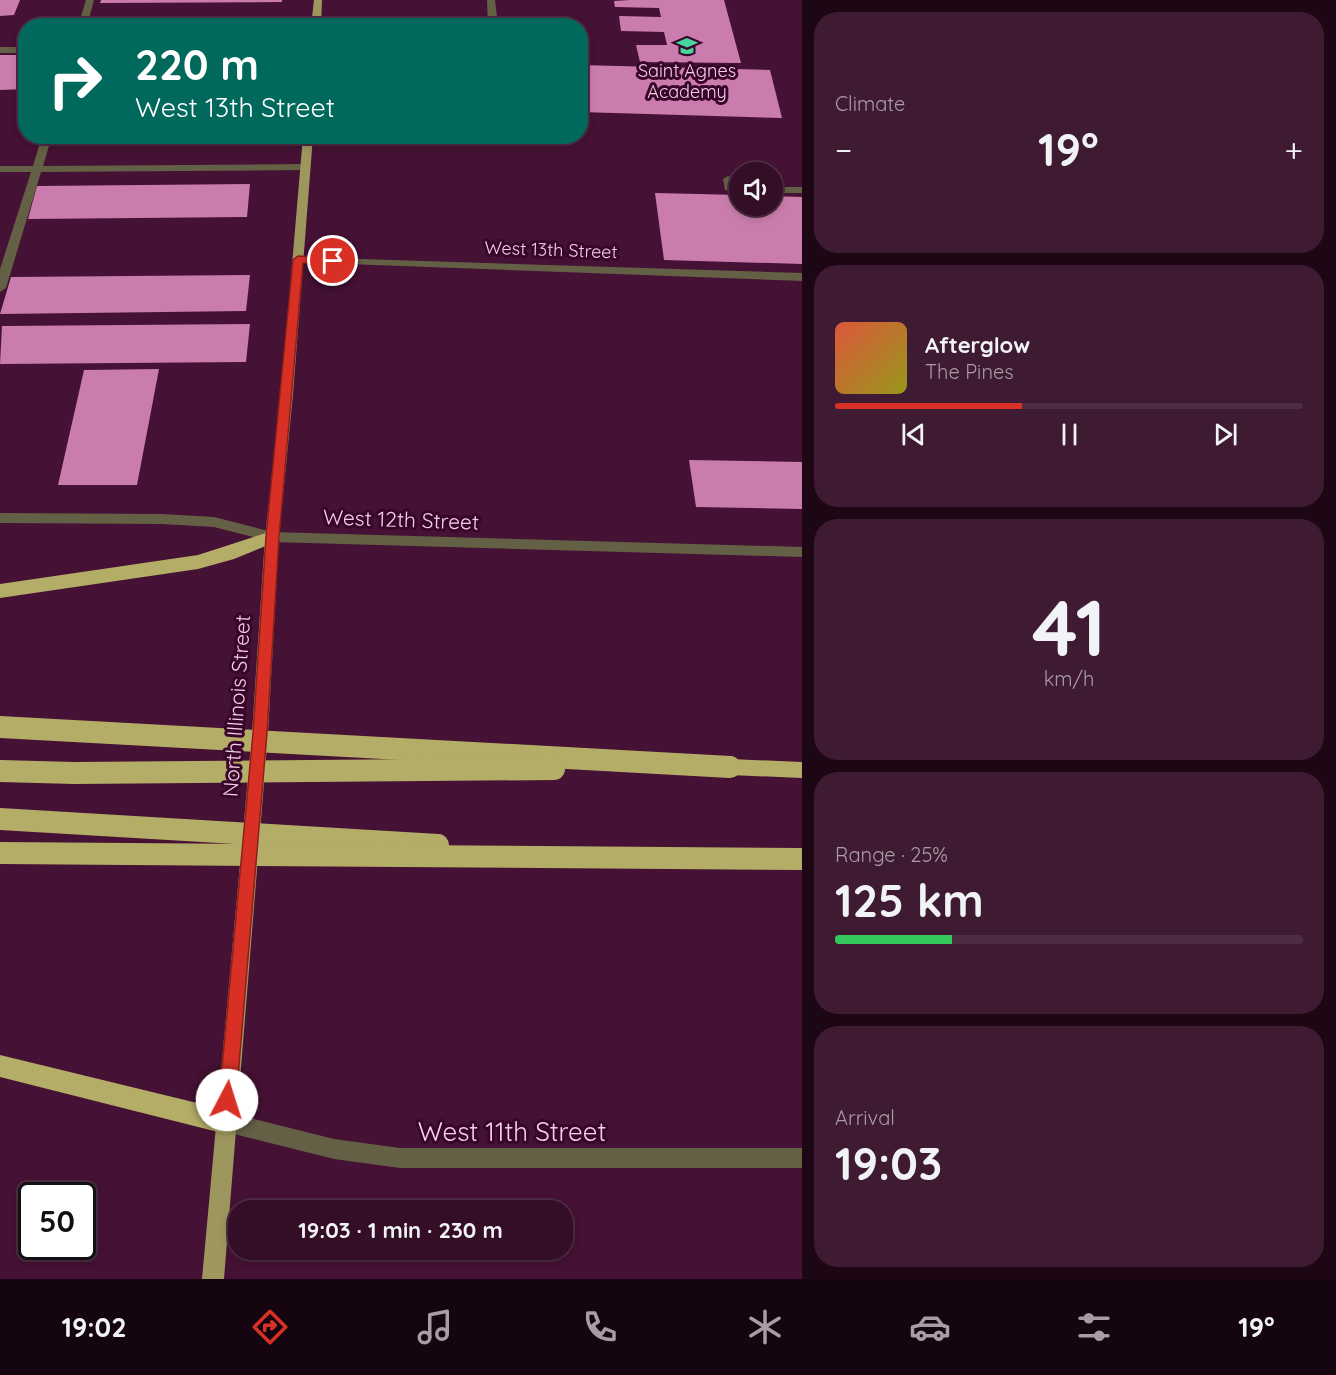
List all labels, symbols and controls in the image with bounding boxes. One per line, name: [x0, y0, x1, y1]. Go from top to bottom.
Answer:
school or university icon: Saint Agnes Academy: [675, 34, 699, 58]
text: 220 m: [135, 38, 259, 91]
icon: right: [36, 42, 114, 120]
place label: Saint Agnes Academy: [638, 59, 736, 103]
text: West 13th Street: [135, 90, 335, 124]
text: Climate: [835, 91, 905, 116]
text: 19°: [1038, 121, 1099, 177]
text: −: [835, 129, 852, 170]
text: +: [1284, 129, 1303, 170]
map controls: [729, 162, 783, 216]
button: sound: [729, 162, 783, 216]
pin: [307, 235, 358, 286]
street label: West 13th Street: [484, 236, 618, 263]
icon: arrive: [316, 244, 349, 277]
text: Afterglow: [925, 331, 1030, 359]
text: The Pines: [925, 359, 1014, 384]
icon: previous: [897, 418, 930, 451]
icon: pause: [1053, 418, 1086, 451]
icon: next: [1209, 418, 1242, 451]
street label: West 12th Street: [323, 503, 480, 535]
text: 41: [1032, 578, 1106, 676]
street label: North Illinois Street: [217, 614, 255, 798]
text: km/h: [1044, 666, 1094, 691]
text: Range · 25%: [835, 842, 948, 867]
text: 125 km: [835, 872, 984, 928]
position arrow: [195, 1068, 259, 1132]
text: Arrival: [835, 1105, 895, 1130]
street label: West 11th Street: [418, 1115, 606, 1148]
text: 19:03: [835, 1135, 942, 1191]
speed limit sign: 50: [18, 1182, 96, 1260]
text: 19:03 · 1 min · 230 m: [298, 1216, 503, 1244]
icon: directions: [249, 1306, 291, 1348]
icon: music: [414, 1306, 456, 1348]
icon: phone: [579, 1306, 621, 1348]
icon: climate: [744, 1306, 786, 1348]
icon: car: [909, 1306, 951, 1348]
icon: filters: [1073, 1306, 1115, 1348]
text: 19:02: [61, 1310, 127, 1344]
text: 19°: [1238, 1310, 1275, 1344]

